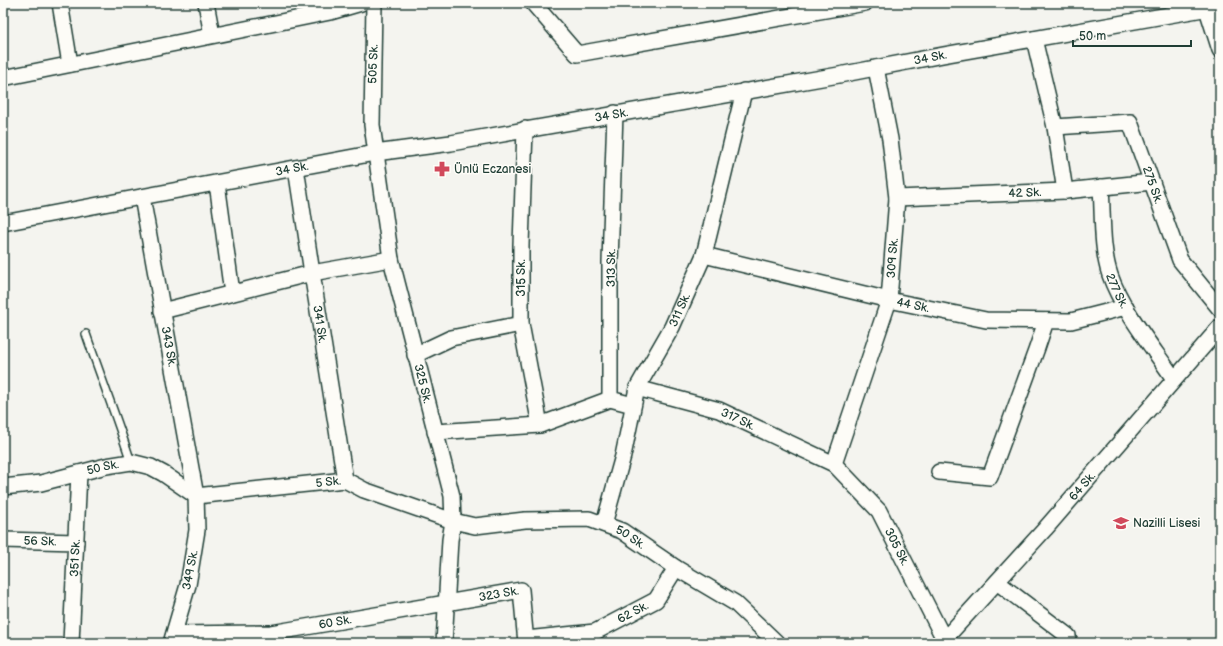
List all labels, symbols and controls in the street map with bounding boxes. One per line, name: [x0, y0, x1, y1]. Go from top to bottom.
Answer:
scale bar: [1073, 22, 1191, 48]
text: 50 m: [1079, 29, 1106, 44]
street label: 505 Sk.: [365, 44, 382, 84]
street label: 34 Sk.: [912, 47, 948, 68]
street label: 34 Sk.: [594, 105, 629, 126]
street label: 34 Sk.: [274, 159, 310, 180]
pharmacy icon: Ünlü Eczanesi: [433, 160, 451, 178]
place label: Ünlü Eczanesi: [454, 161, 531, 177]
street label: 275 Sk.: [1139, 164, 1166, 206]
street label: 42 Sk.: [1008, 185, 1042, 201]
street label: 309 Sk.: [884, 238, 902, 279]
street label: 313 Sk.: [604, 249, 619, 287]
street label: 315 Sk.: [514, 259, 529, 297]
street label: 277 Sk.: [1102, 271, 1131, 311]
street label: 311 Sk.: [666, 291, 694, 329]
street label: 44 Sk.: [895, 295, 931, 316]
street label: 341 Sk.: [309, 304, 330, 344]
street label: 343 Sk.: [158, 325, 180, 368]
street label: 325 Sk.: [410, 362, 435, 405]
street label: 317 Sk.: [718, 405, 757, 434]
street label: 50 Sk.: [85, 457, 120, 479]
street label: 64 Sk.: [1066, 469, 1099, 504]
street label: 5 Sk.: [315, 473, 342, 491]
school or university icon: Nazilli Lisesi: [1112, 514, 1130, 532]
place label: Nazilli Lisesi: [1133, 516, 1200, 531]
street label: 50 Sk.: [614, 522, 648, 553]
street label: 305 Sk.: [881, 526, 912, 568]
street label: 56 Sk.: [23, 534, 57, 549]
street label: 351 Sk.: [67, 539, 84, 577]
street label: 349 Sk.: [179, 549, 202, 591]
street label: 323 Sk.: [478, 584, 520, 605]
street label: 62 Sk.: [615, 598, 651, 627]
street label: 60 Sk.: [318, 612, 353, 633]

